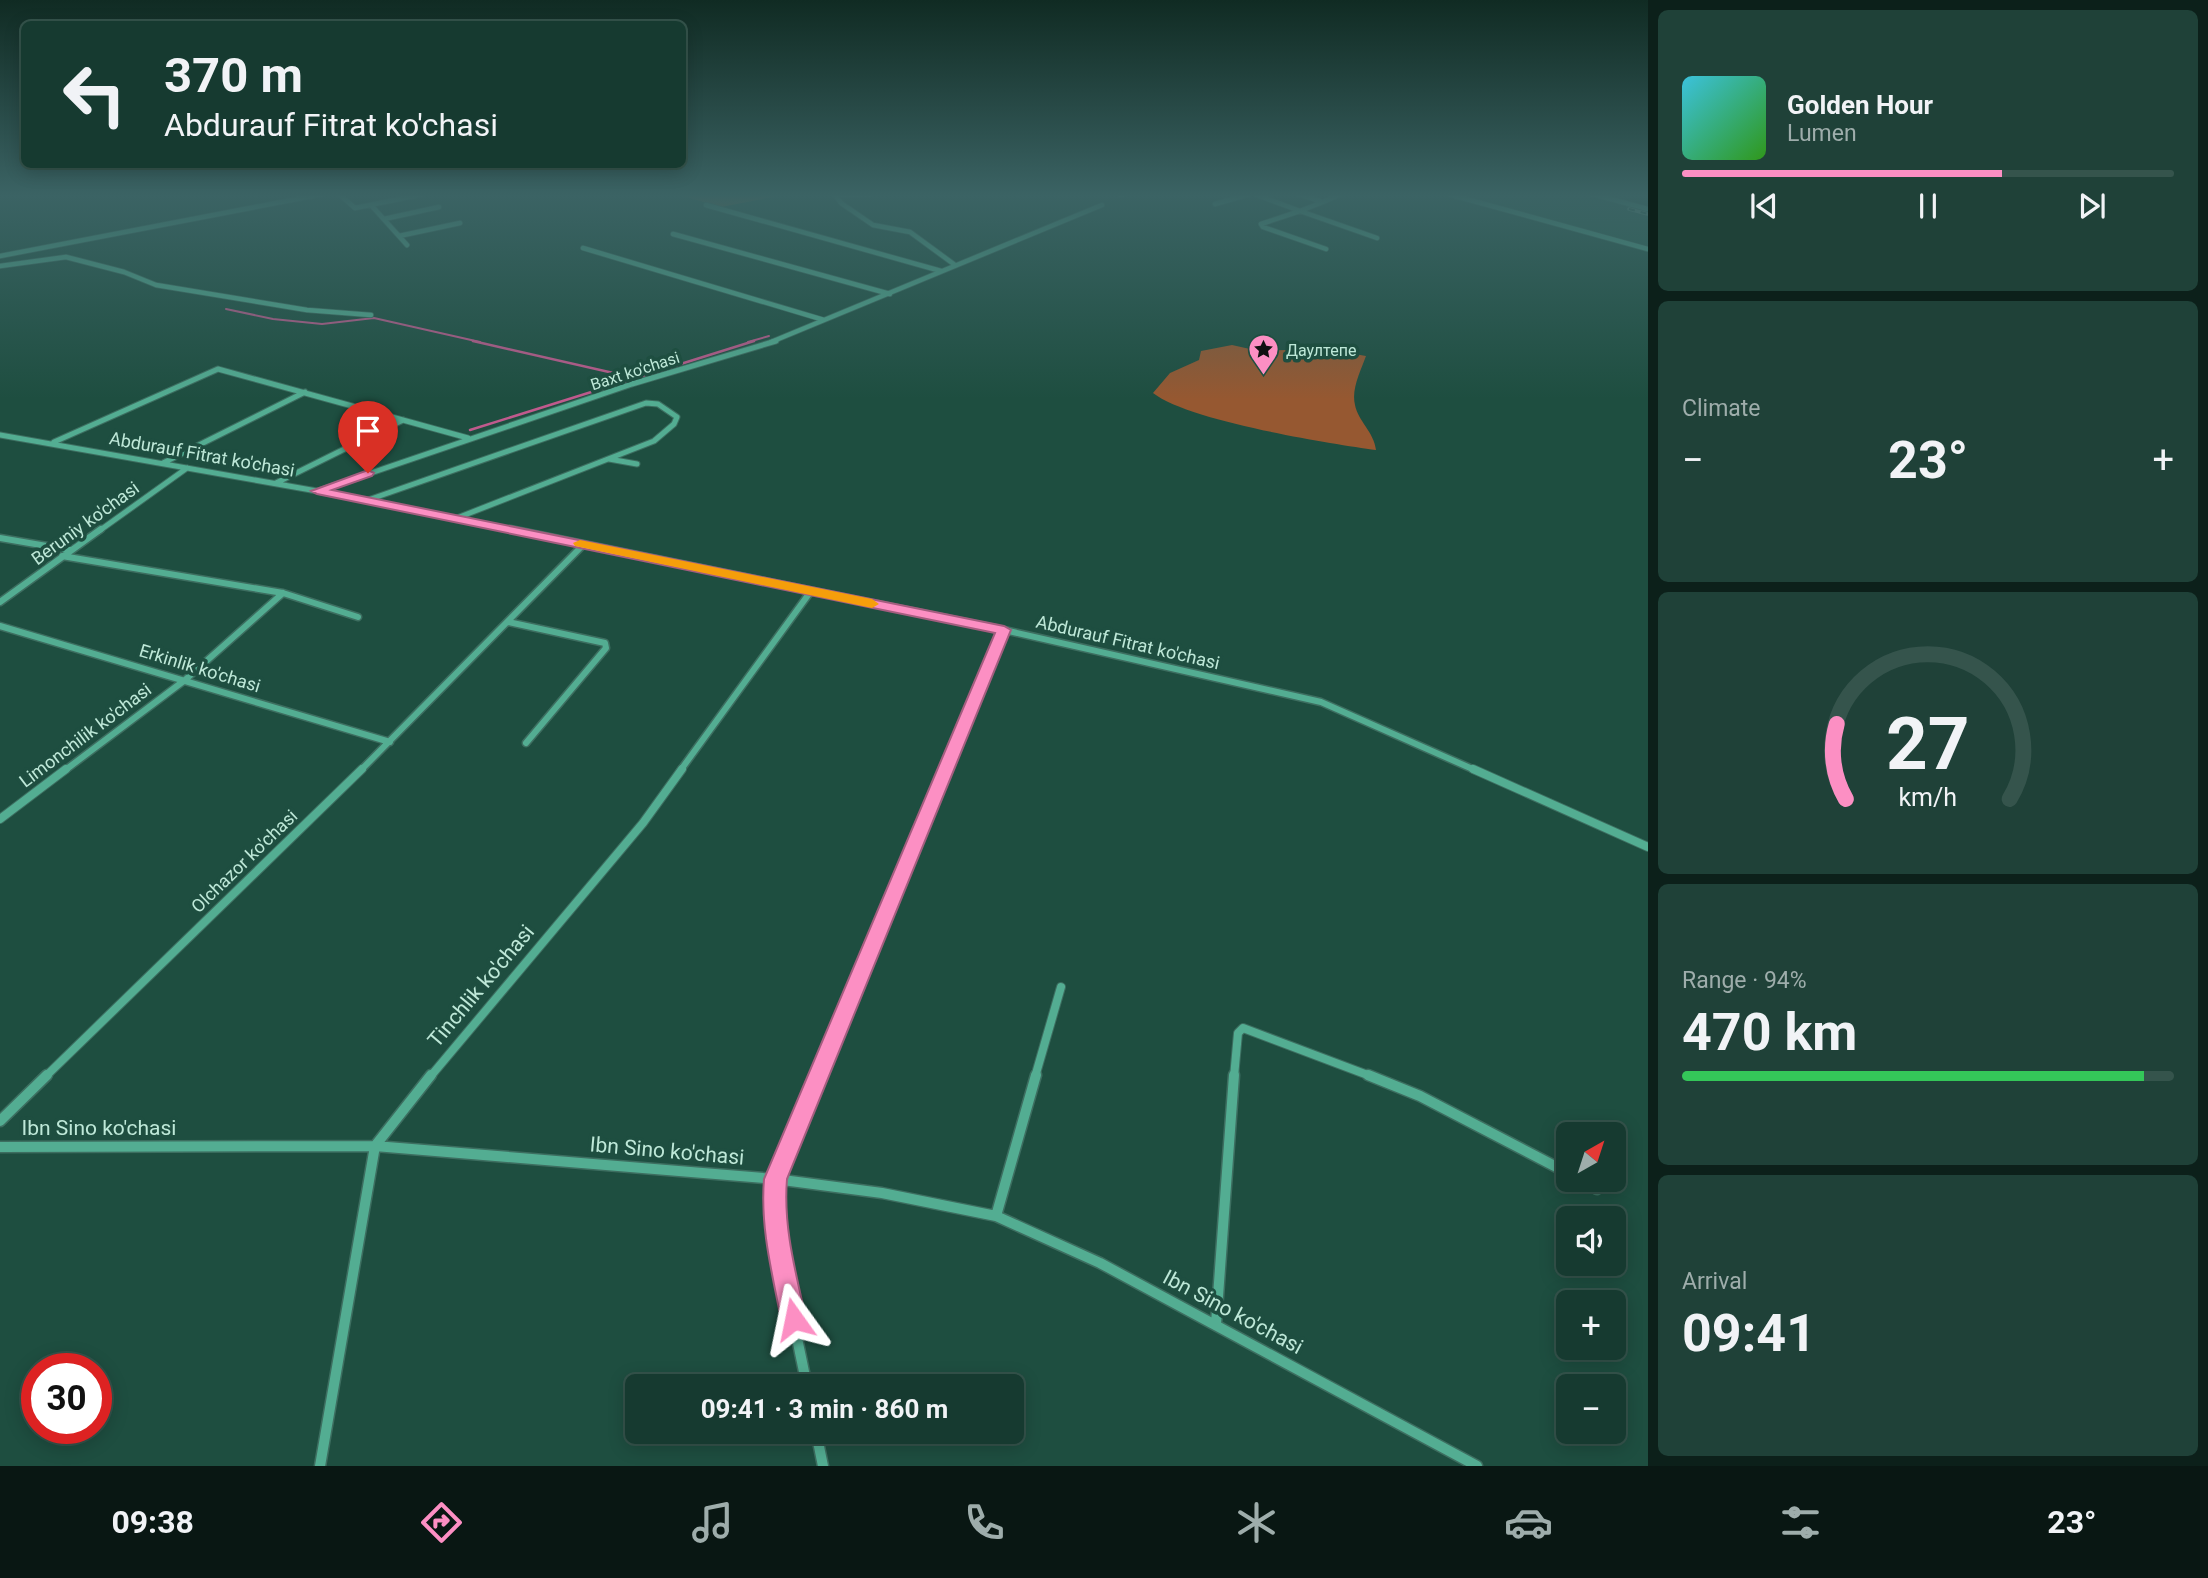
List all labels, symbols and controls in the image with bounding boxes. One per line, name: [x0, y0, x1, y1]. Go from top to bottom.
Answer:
text: 370 m: [164, 47, 303, 104]
icon: left: [49, 49, 140, 140]
text: Golden Hour: [1787, 90, 1933, 120]
text: Abdurauf Fitrat ko'chasi: [164, 106, 498, 144]
text: Lumen: [1787, 120, 1857, 147]
icon: previous: [1745, 187, 1783, 225]
icon: pause: [1909, 187, 1947, 225]
icon: next: [2073, 187, 2111, 225]
place icon: Даултепе: [1246, 333, 1280, 377]
place label: Даултепе: [1286, 341, 1356, 360]
street label: Baxt ko'chasi: [588, 348, 682, 394]
text: Climate: [1682, 395, 1761, 422]
pin: [338, 401, 398, 473]
icon: arrive: [349, 412, 387, 450]
street label: Abdurauf Fitrat ko'chasi: [108, 427, 296, 481]
text: 23°: [1888, 430, 1968, 491]
text: −: [1682, 438, 1704, 482]
text: +: [2152, 438, 2174, 482]
street label: Beruniy ko'chasi: [27, 477, 143, 569]
street label: Abdurauf Fitrat ko'chasi: [1034, 611, 1222, 673]
street label: Erkinlik ko'chasi: [137, 640, 263, 696]
street label: Limonchilik ko'chasi: [15, 679, 155, 791]
text: 27: [1886, 701, 1970, 787]
text: km/h: [1899, 783, 1957, 812]
street label: Olchazor ko'chasi: [187, 805, 301, 917]
street label: Tinchlik ko'chasi: [423, 920, 539, 1052]
text: Range · 94%: [1682, 967, 1807, 994]
text: 470 km: [1682, 1002, 1857, 1063]
street label: Ibn Sino ko'chasi: [22, 1116, 176, 1140]
north arrow: [1556, 1122, 1626, 1192]
map controls: [1556, 1122, 1626, 1444]
street label: Ibn Sino ko'chasi: [589, 1132, 745, 1170]
button: sound: [1556, 1206, 1626, 1276]
street label: Ibn Sino ko'chasi: [1159, 1265, 1307, 1359]
text: Arrival: [1682, 1268, 1747, 1295]
position arrow: [757, 1282, 831, 1356]
button: +: [1556, 1290, 1626, 1360]
text: 09:41: [1682, 1303, 1816, 1364]
speed limit sign: 30: [21, 1353, 112, 1444]
button: −: [1556, 1374, 1626, 1444]
text: 09:41 · 3 min · 860 m: [701, 1394, 948, 1424]
icon: directions: [417, 1498, 466, 1547]
icon: music: [688, 1498, 737, 1547]
icon: phone: [960, 1498, 1009, 1547]
icon: climate: [1232, 1498, 1281, 1547]
icon: car: [1504, 1498, 1553, 1547]
icon: filters: [1776, 1498, 1825, 1547]
text: 09:38: [111, 1503, 194, 1541]
text: 23°: [2047, 1503, 2097, 1541]

